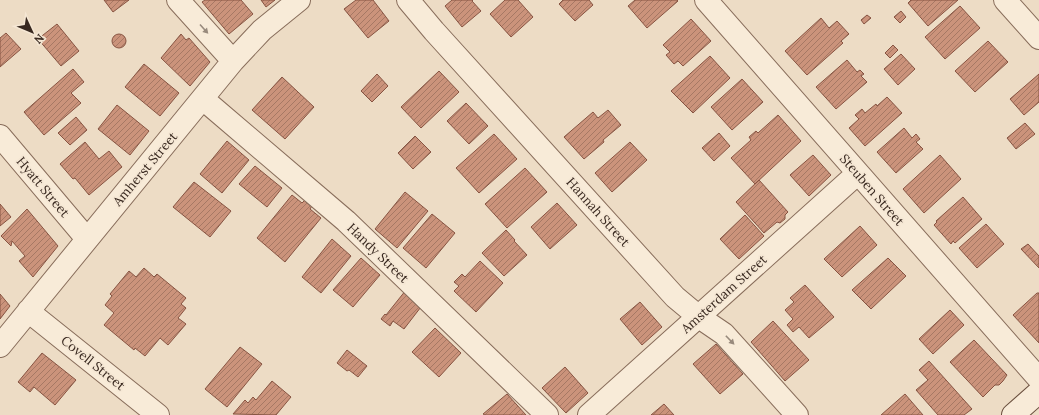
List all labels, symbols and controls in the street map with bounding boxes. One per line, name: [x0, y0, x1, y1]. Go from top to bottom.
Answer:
north arrow: [12, 12, 52, 52]
one-way arrow: [200, 24, 209, 34]
text: N: [31, 31, 47, 47]
street label: Amherst Street: [108, 128, 181, 210]
street label: Steuben Street: [836, 150, 908, 230]
street label: Hyatt Street: [13, 153, 73, 221]
street label: Hannah Street: [562, 174, 634, 250]
street label: Handy Street: [344, 219, 412, 287]
street label: Amsterdam Street: [677, 251, 770, 338]
street label: Covell Street: [58, 332, 128, 394]
one-way arrow: [725, 335, 734, 345]

